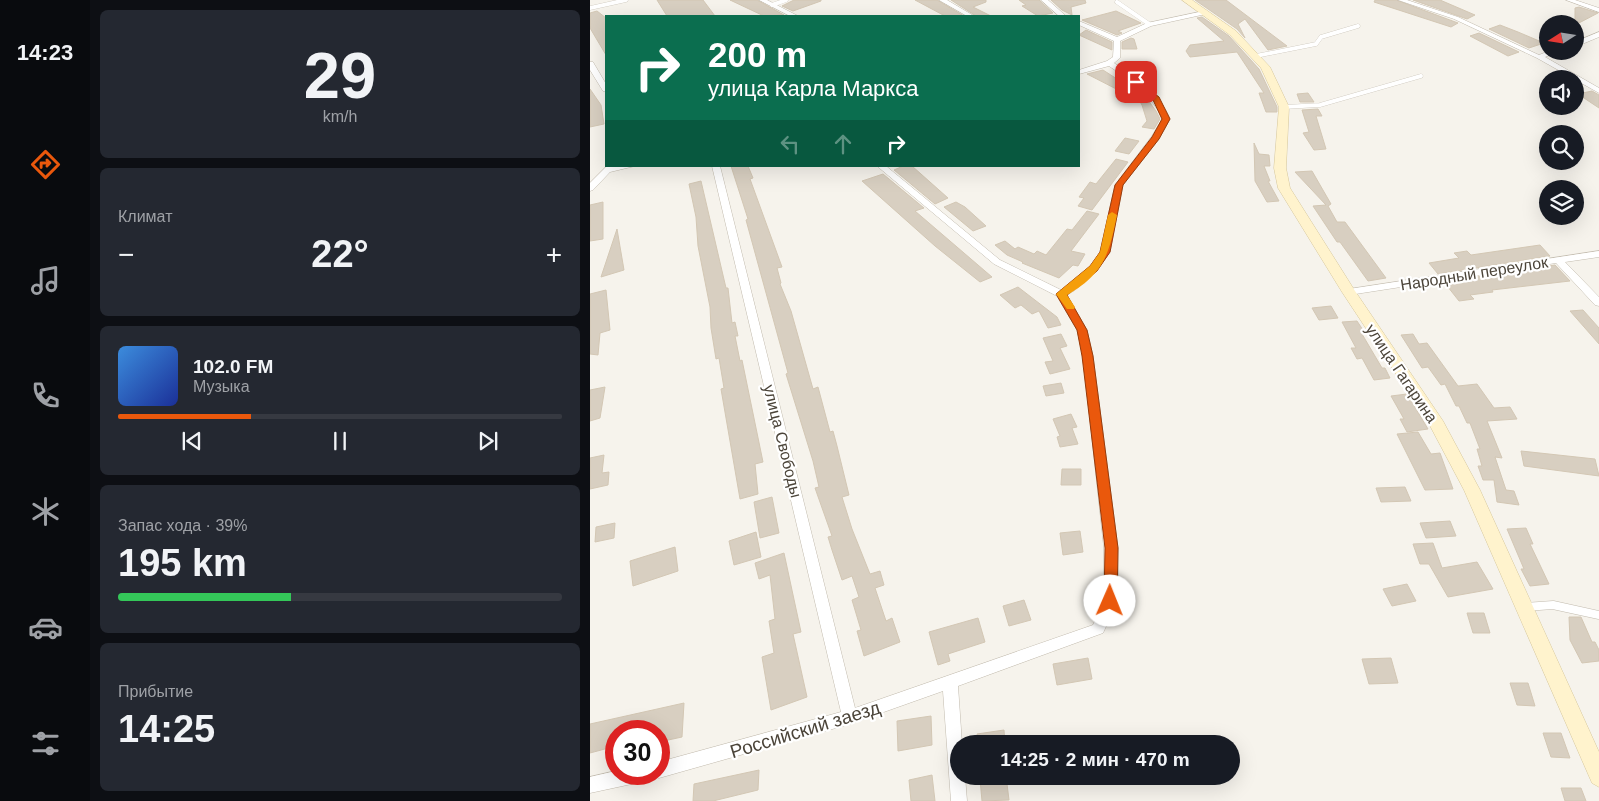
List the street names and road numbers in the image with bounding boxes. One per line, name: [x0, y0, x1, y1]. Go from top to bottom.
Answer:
street label: Народный переулок: [1399, 253, 1550, 294]
street label: улица Гагарина: [1362, 321, 1441, 426]
street label: улица Свободы: [760, 383, 805, 499]
street label: Российский заезд: [728, 697, 883, 762]

